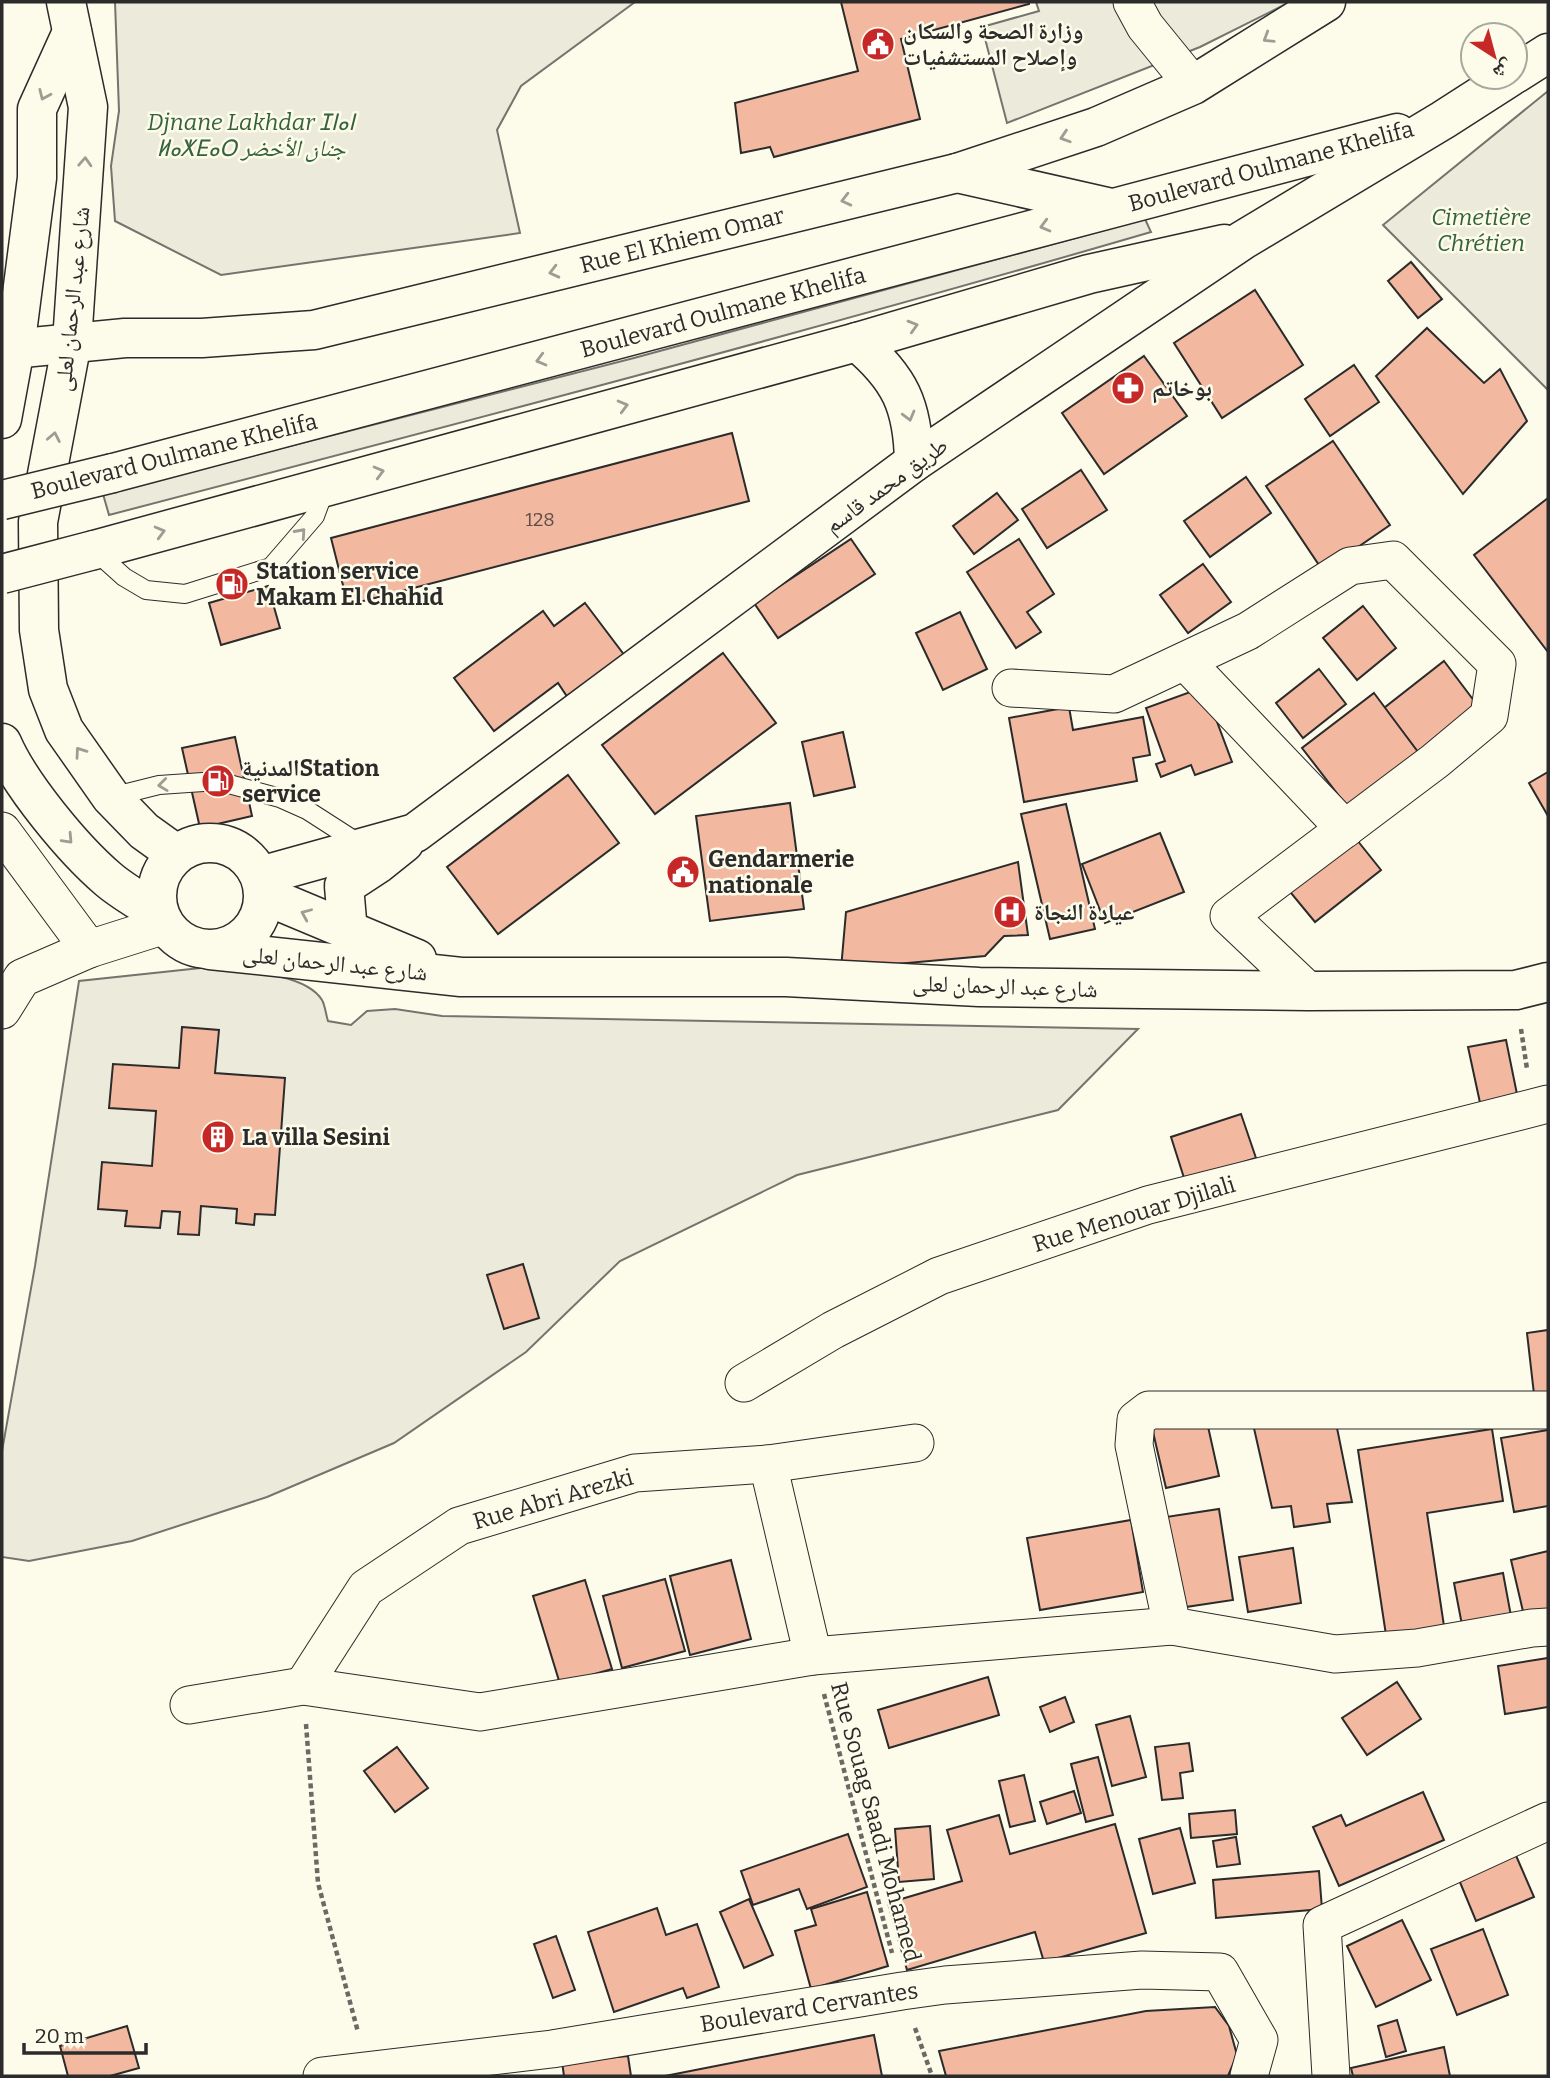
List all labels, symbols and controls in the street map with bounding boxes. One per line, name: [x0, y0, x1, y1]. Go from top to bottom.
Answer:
place label: وزارة الصحة والسكان وإصلاح المستشفيات: [903, 17, 1083, 72]
north arrow: [1459, 21, 1529, 91]
public building icon: وزارة الصحة والسكان وإصلاح المستشفيات: [859, 25, 897, 63]
one-way arrow: [1263, 30, 1276, 43]
text: ش: [1489, 54, 1519, 85]
one-way arrow: [38, 87, 52, 100]
park label: Djnane Lakhdar ⵊⵏⴰⵏ ⵍⴰⵅⴹⴰⵔ جنان الأخضر: [147, 108, 357, 163]
street label: Boulevard Oulmane Khelifa: [1125, 114, 1417, 218]
one-way arrow: [1059, 129, 1071, 144]
one-way arrow: [77, 156, 92, 167]
one-way arrow: [840, 192, 852, 206]
street label: Rue El Khiem Omar: [577, 201, 787, 279]
park label: Cimetière Chrétien: [1431, 203, 1531, 257]
street label: شارع عبد الرحمان لعلى: [48, 205, 97, 393]
one-way arrow: [1040, 218, 1052, 232]
street label: Boulevard Oulmane Khelifa: [577, 260, 869, 364]
one-way arrow: [548, 264, 560, 278]
one-way arrow: [906, 319, 918, 334]
one-way arrow: [535, 352, 547, 366]
pharmacy icon: بوخاتم: [1109, 369, 1147, 407]
place label: بوخاتم: [1152, 374, 1212, 404]
one-way arrow: [616, 400, 628, 414]
street label: Boulevard Oulmane Khelifa: [28, 407, 320, 505]
one-way arrow: [901, 410, 915, 422]
one-way arrow: [46, 431, 61, 443]
street label: طريق محمد قاسم: [819, 431, 954, 541]
one-way arrow: [373, 466, 385, 481]
house number: 128: [525, 508, 555, 531]
one-way arrow: [154, 526, 166, 541]
one-way arrow: [293, 528, 305, 541]
place label: Station service Makam El Chahid: [256, 557, 444, 611]
fuel station icon: Station service Makam El Chahid: [213, 565, 251, 603]
one-way arrow: [76, 747, 88, 760]
place label: المدنيةStation service: [242, 754, 380, 808]
fuel station icon: المدنيةStation service: [199, 762, 237, 800]
one-way arrow: [157, 778, 169, 793]
one-way arrow: [60, 831, 73, 844]
place label: Gendarmerie nationale: [708, 845, 854, 899]
public building icon: Gendarmerie nationale: [664, 853, 702, 891]
hospital icon: عيادة النجاة: [991, 893, 1029, 931]
place label: عيادة النجاة: [1034, 898, 1135, 926]
one-way arrow: [301, 908, 313, 922]
street label: شارع عبد الرحمان لعلى: [241, 939, 429, 988]
street label: شارع عبد الرحمان لعلى: [912, 969, 1098, 1004]
building icon: La villa Sesini: [199, 1118, 237, 1156]
place label: La villa Sesini: [242, 1123, 390, 1151]
street label: Rue Menouar Djilali: [1029, 1170, 1239, 1258]
street label: Rue Abri Arezki: [470, 1463, 636, 1535]
street label: Rue Souag Saadi Mohamed: [825, 1679, 927, 1966]
street label: Boulevard Cervantes: [698, 1976, 920, 2038]
scale bar: [24, 2011, 147, 2056]
text: 20 m: [35, 2023, 84, 2049]

